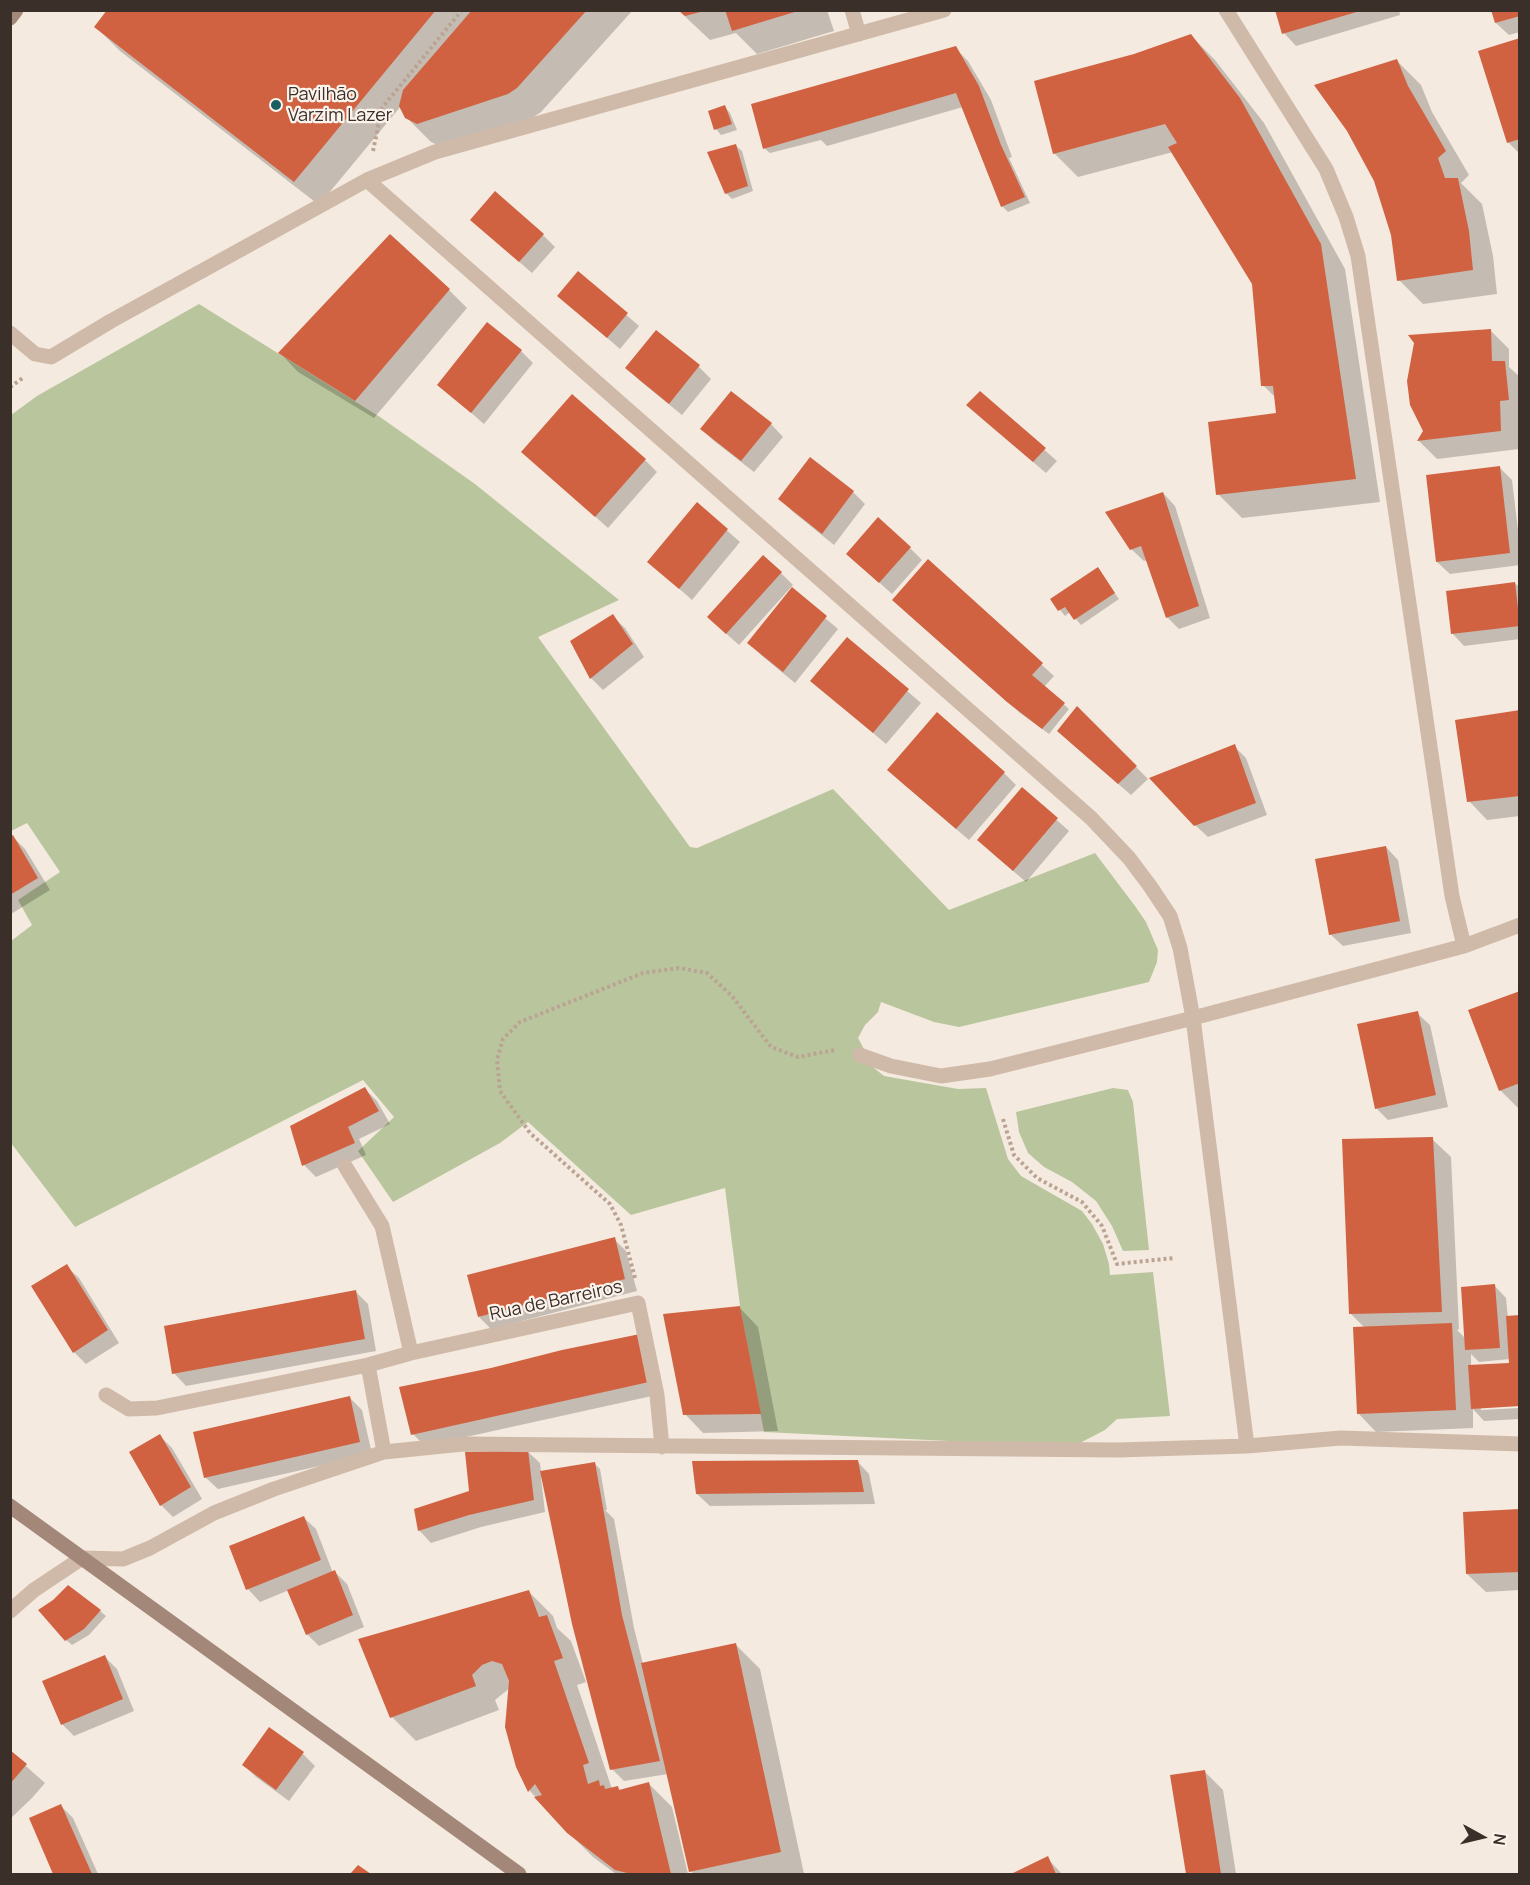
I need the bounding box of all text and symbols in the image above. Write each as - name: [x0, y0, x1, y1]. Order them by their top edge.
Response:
- place label: Pavilhão Varzim Lazer: [288, 84, 392, 127]
- marker: Pavilhão Varzim Lazer: [269, 98, 283, 112]
- street label: Rua de Barreiros: [488, 1276, 624, 1326]
- north arrow: [1452, 1807, 1512, 1867]
- text: N: [1488, 1832, 1512, 1847]

